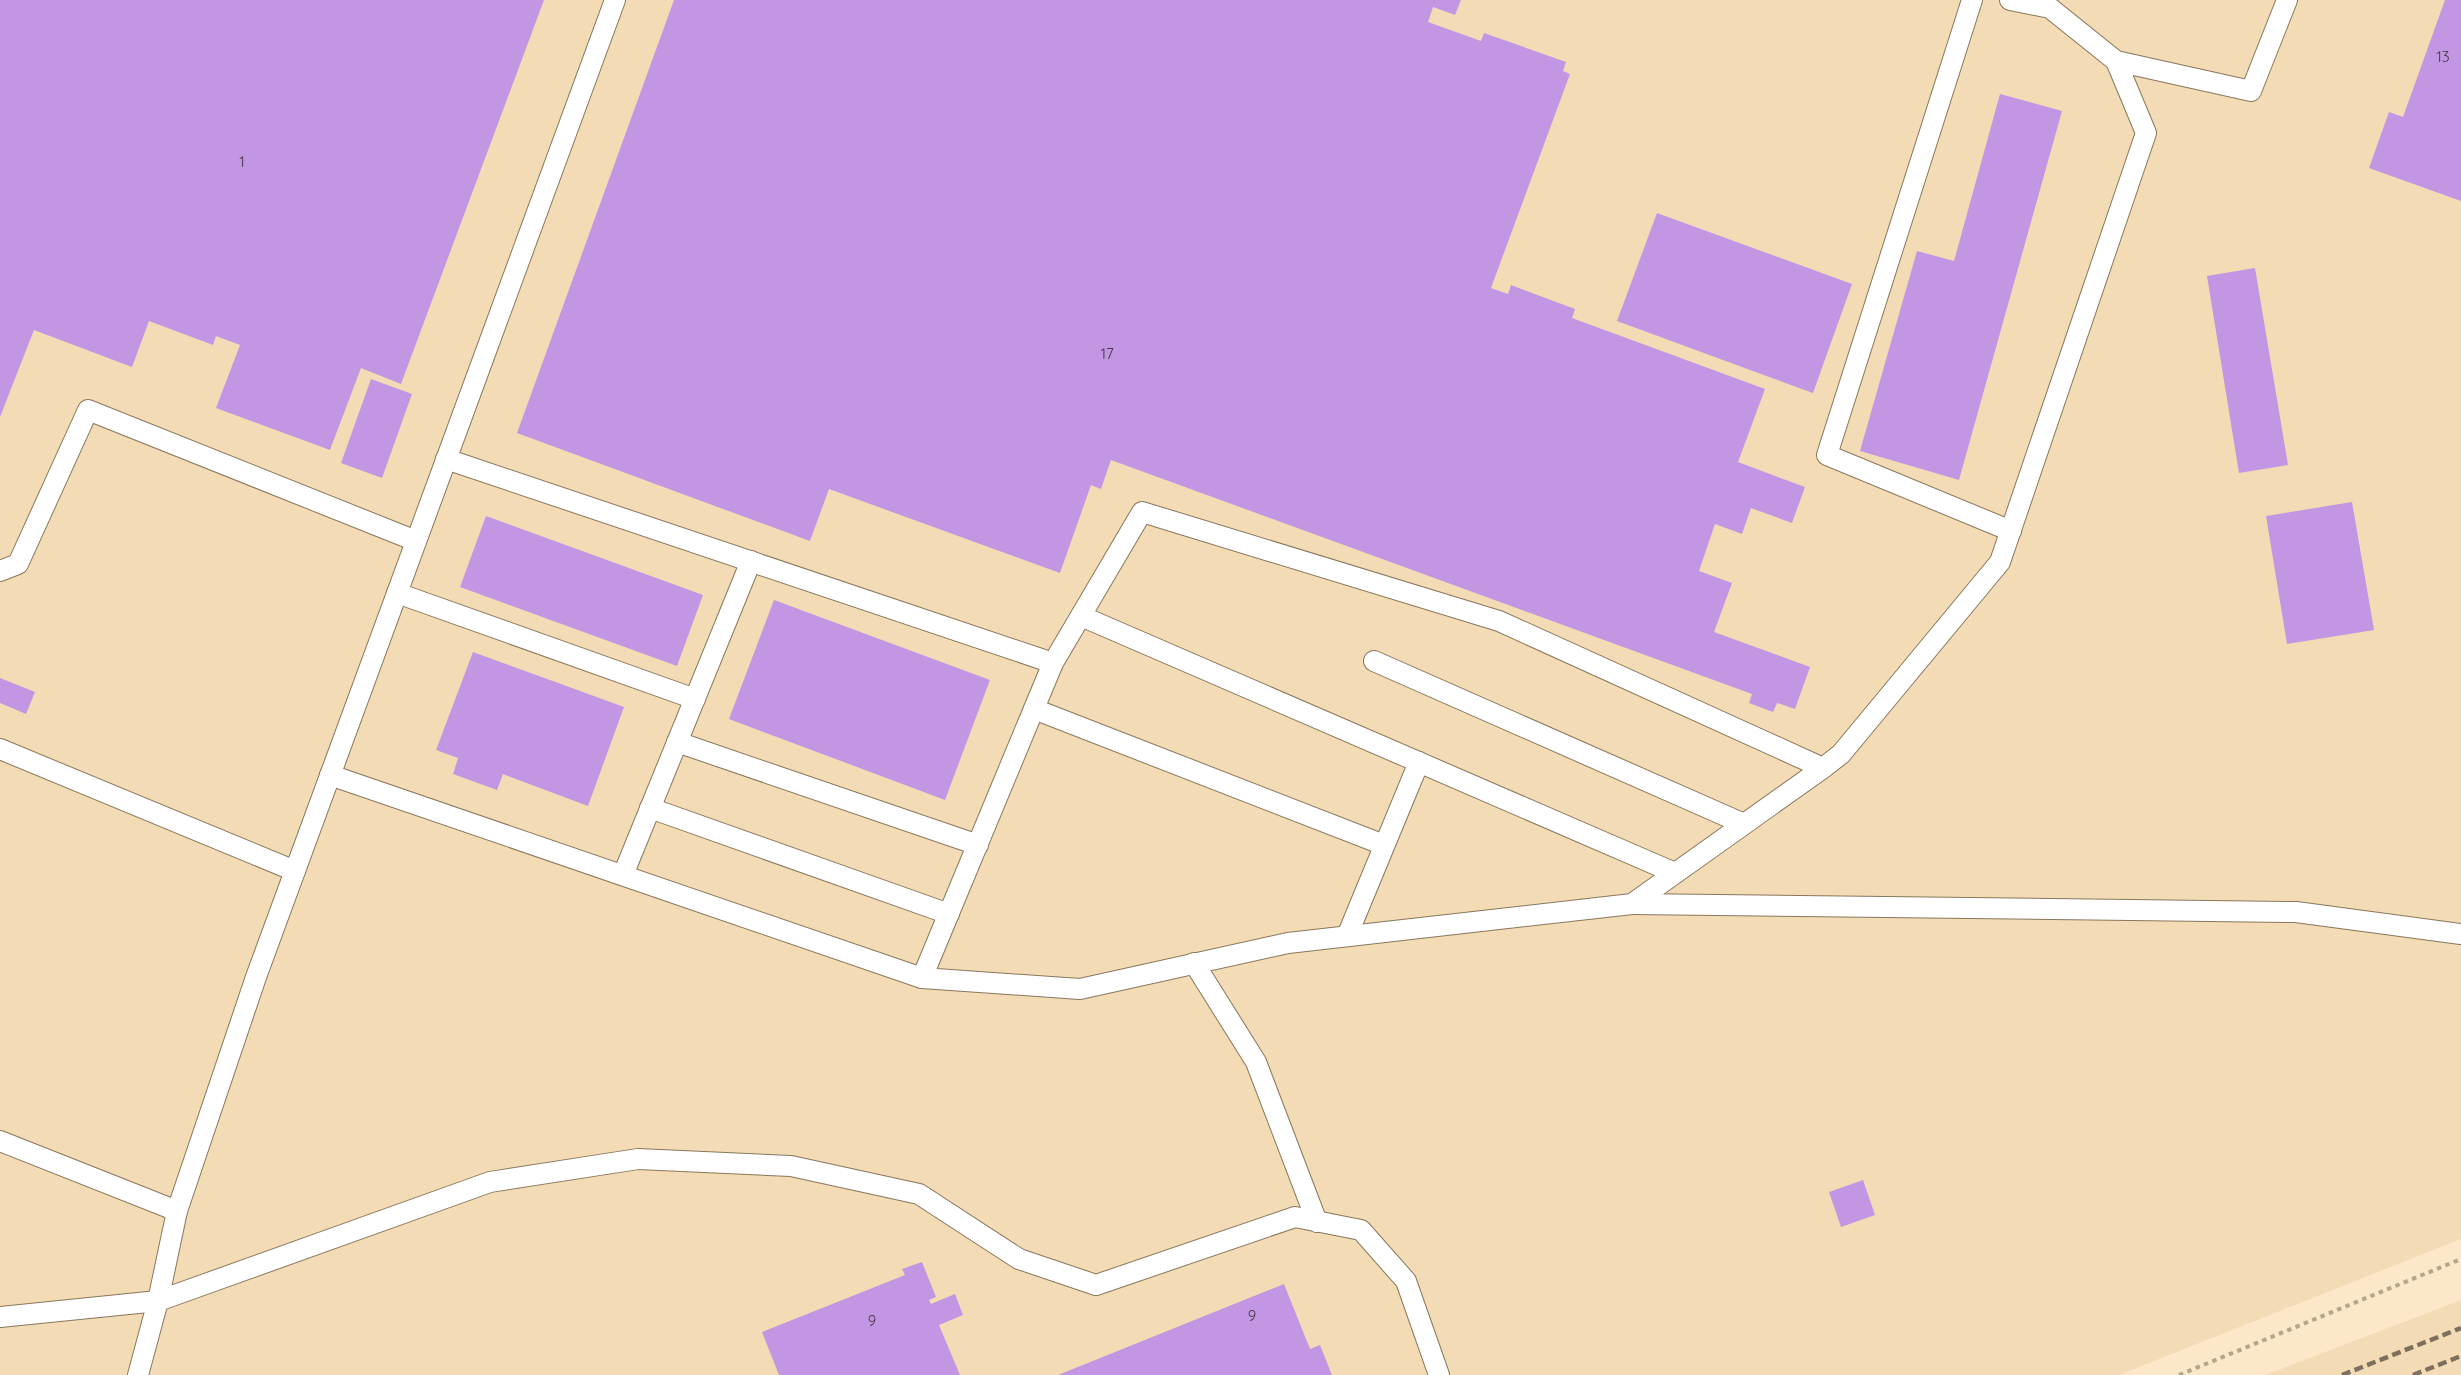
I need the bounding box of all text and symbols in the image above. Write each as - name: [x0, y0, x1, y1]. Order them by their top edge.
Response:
- house number: 13: [2436, 47, 2450, 66]
- house number: 1: [239, 152, 245, 171]
- house number: 17: [1100, 344, 1114, 363]
- house number: 9: [1248, 1306, 1256, 1325]
- house number: 9: [868, 1311, 876, 1330]

